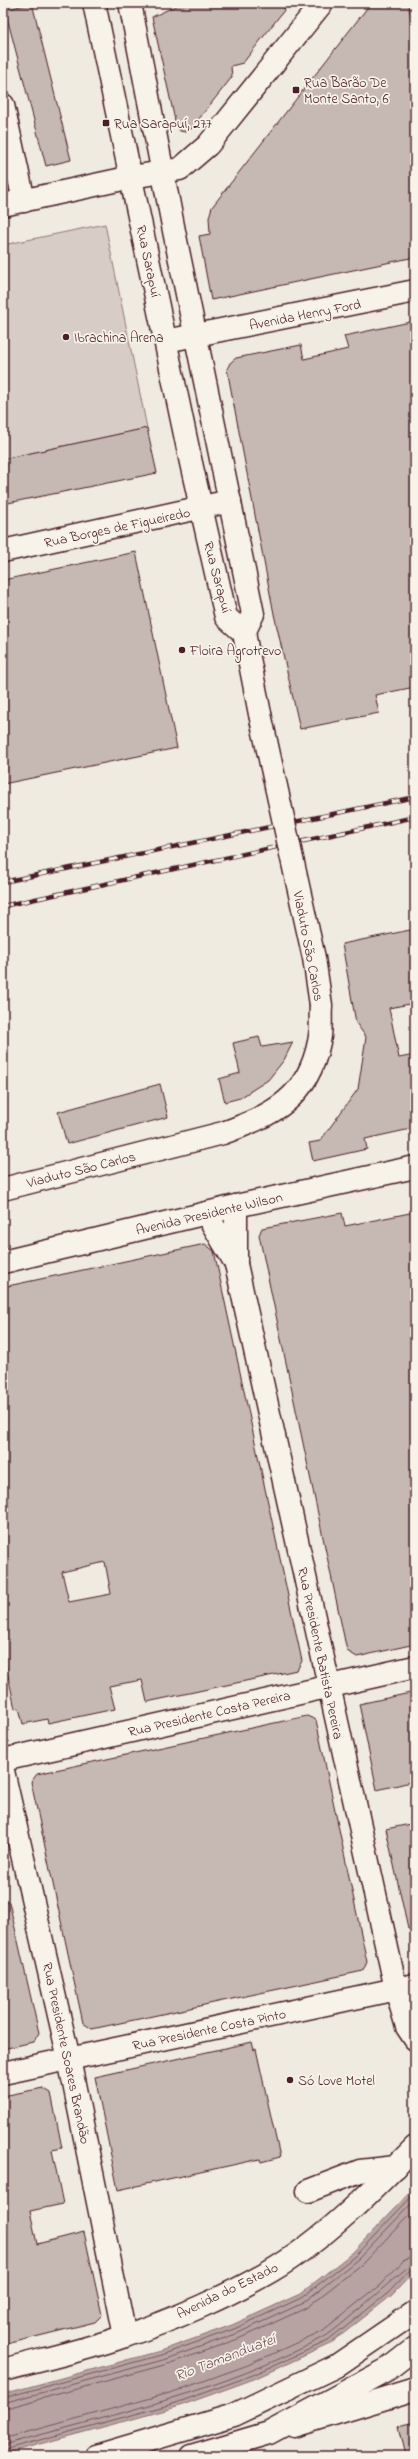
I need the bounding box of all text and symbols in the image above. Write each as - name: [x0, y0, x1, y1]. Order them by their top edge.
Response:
- place label: Rua Barão De Monte Santo, 6: [304, 73, 389, 110]
- marker: Rua Barão De Monte Santo, 6: [291, 85, 301, 95]
- place label: Rua Sarapuí, 277: [114, 114, 212, 135]
- marker: Rua Sarapuí, 277: [101, 118, 111, 128]
- street label: Rua Sarapuí: [130, 223, 166, 300]
- street label: Avenida Henry Ford: [248, 294, 363, 338]
- place label: Ibrachina Arena: [74, 328, 164, 349]
- marker: Ibrachina Arena: [61, 332, 71, 342]
- street label: Rua Borges de Figueiredo: [42, 503, 193, 555]
- street label: Rua Sarapuí: [197, 539, 236, 616]
- place label: Floira Agrotrevo: [189, 641, 281, 663]
- marker: Floira Agrotrevo: [177, 645, 187, 655]
- street label: Viaduto São Carlos: [286, 888, 329, 1003]
- street label: Viaduto São Carlos: [24, 1147, 138, 1194]
- street label: Avenida Presidente Wilson: [134, 1187, 285, 1242]
- street label: Rua Presidente Batista Pereira: [291, 1565, 348, 1741]
- street label: Rua Presidente Costa Pereira: [126, 1686, 293, 1743]
- street label: Rua Presidente Soares Brandão: [36, 1960, 95, 2146]
- street label: Rua Presidente Costa Pinto: [131, 2004, 288, 2057]
- place label: Só Love Motel: [298, 2071, 375, 2092]
- marker: Só Love Motel: [285, 2075, 295, 2085]
- street label: Avenida do Estado: [173, 2258, 282, 2325]
- water label: Rio Tamanduateí: [172, 2328, 281, 2387]

